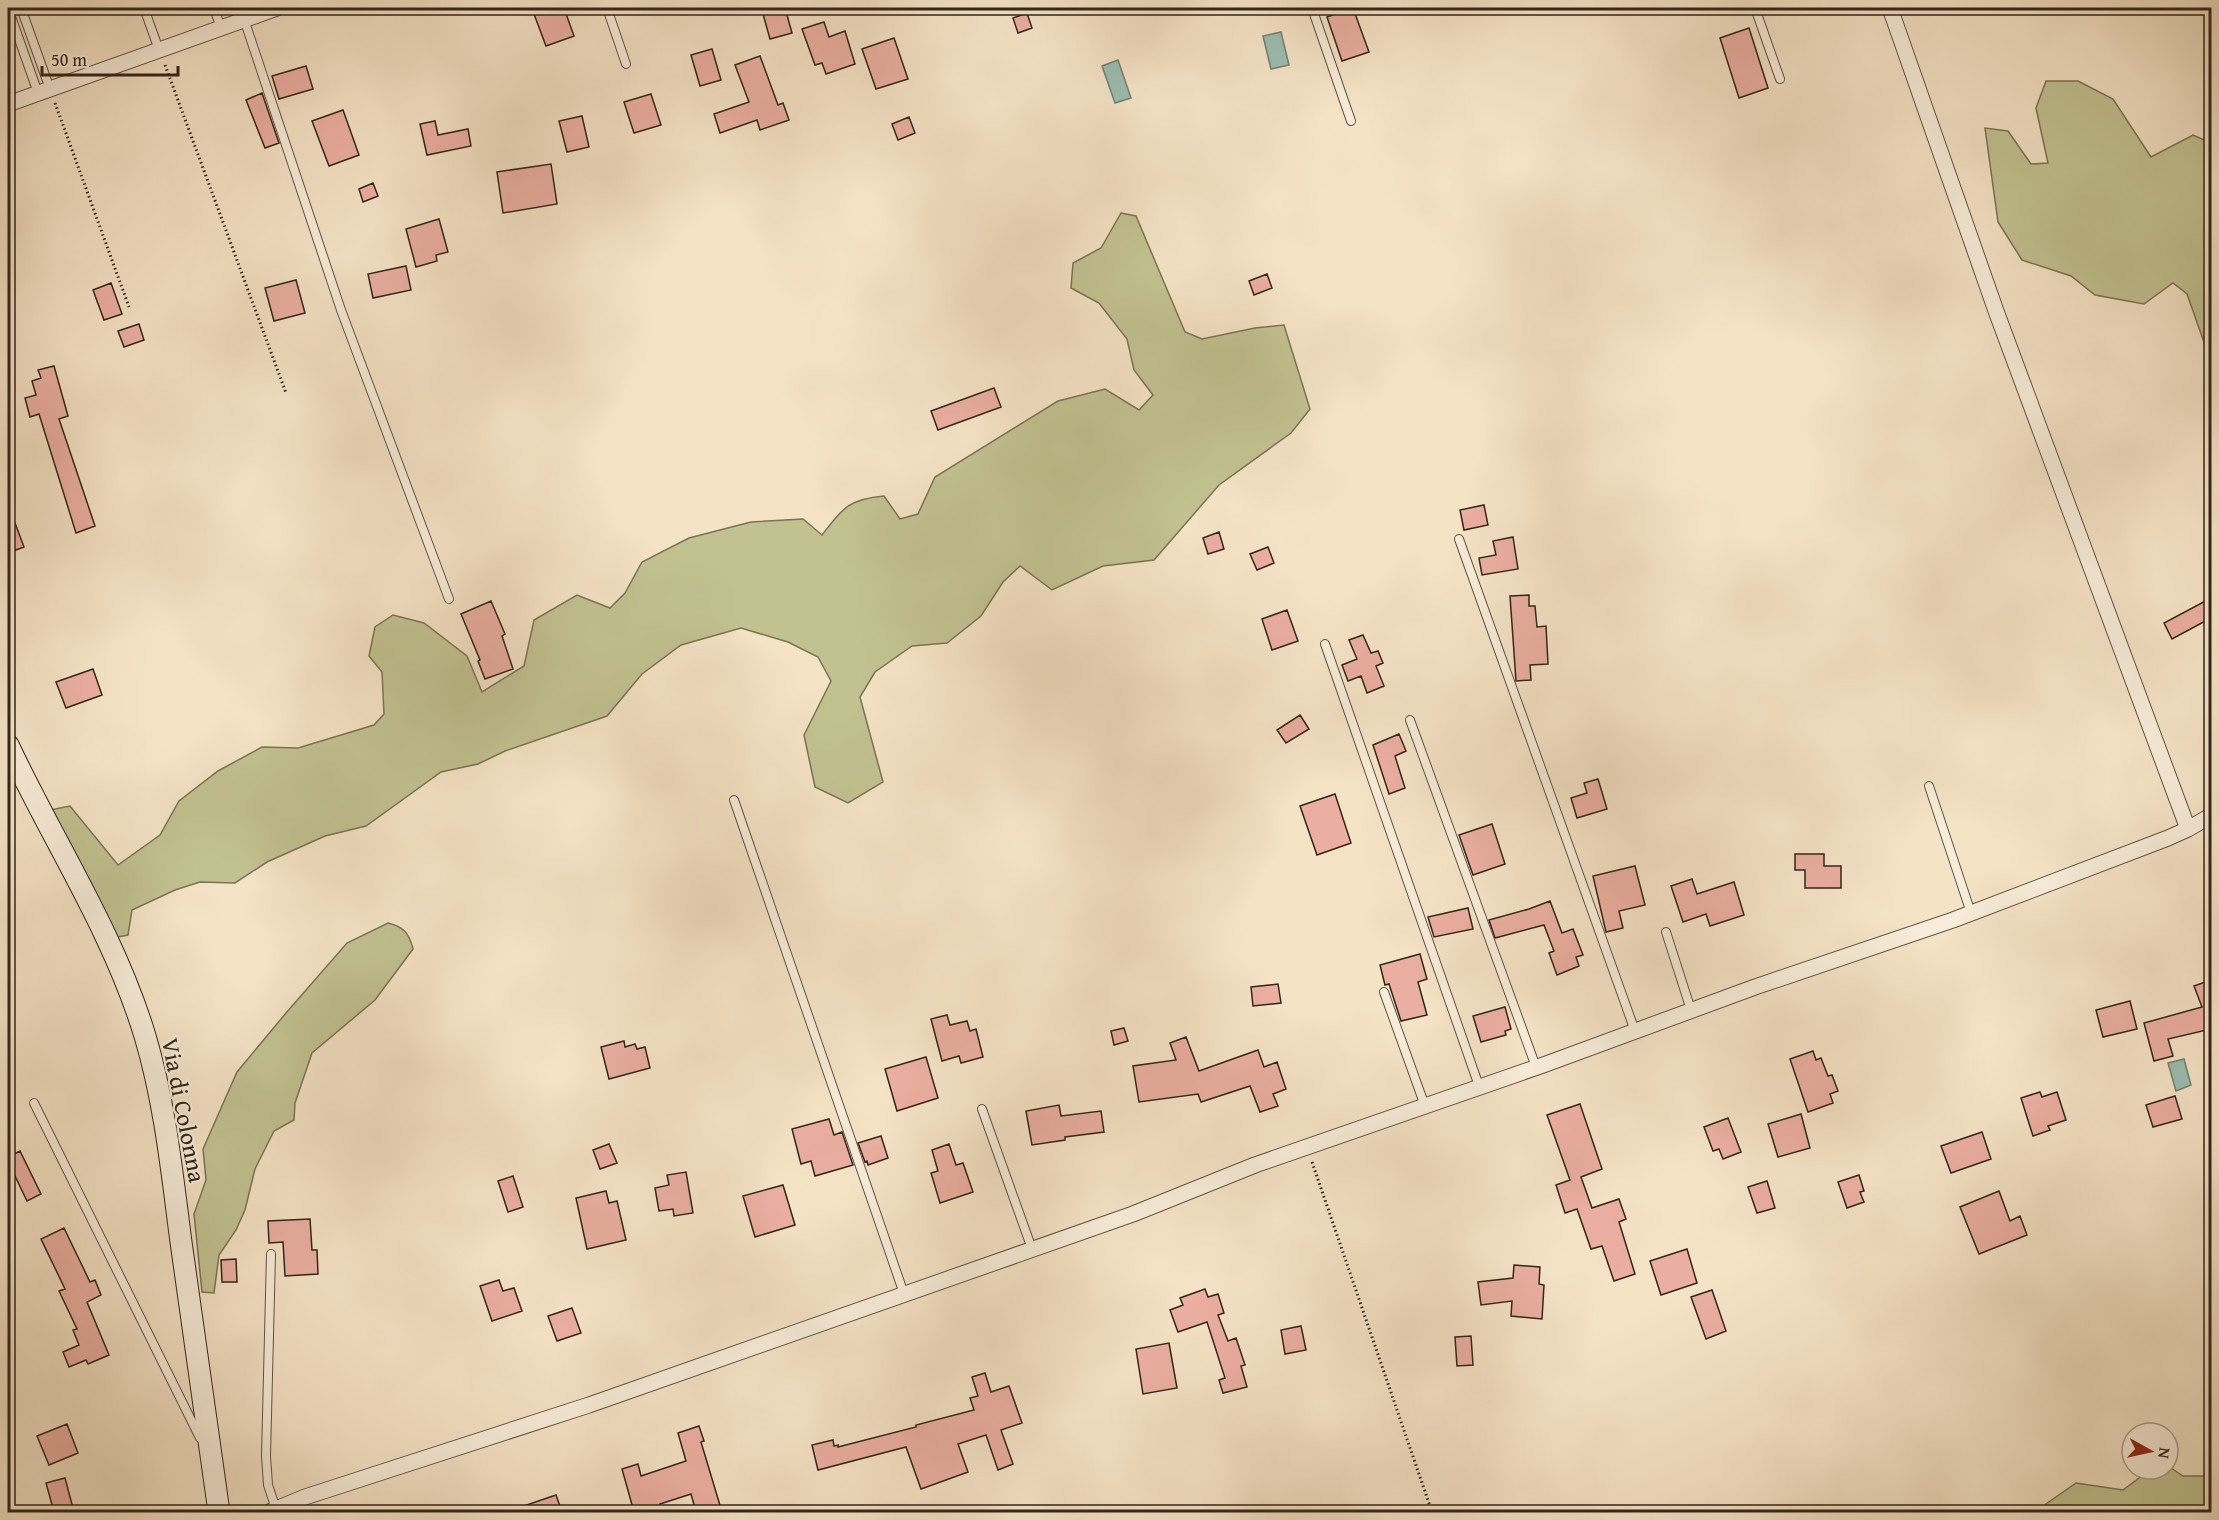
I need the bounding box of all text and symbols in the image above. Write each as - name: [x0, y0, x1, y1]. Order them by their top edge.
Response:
- scale bar: [42, 39, 178, 77]
- text: 50 m: [51, 46, 87, 73]
- street label: Via di Colonna: [153, 1035, 215, 1186]
- north arrow: [2120, 1421, 2180, 1481]
- text: N: [2152, 1446, 2177, 1460]

